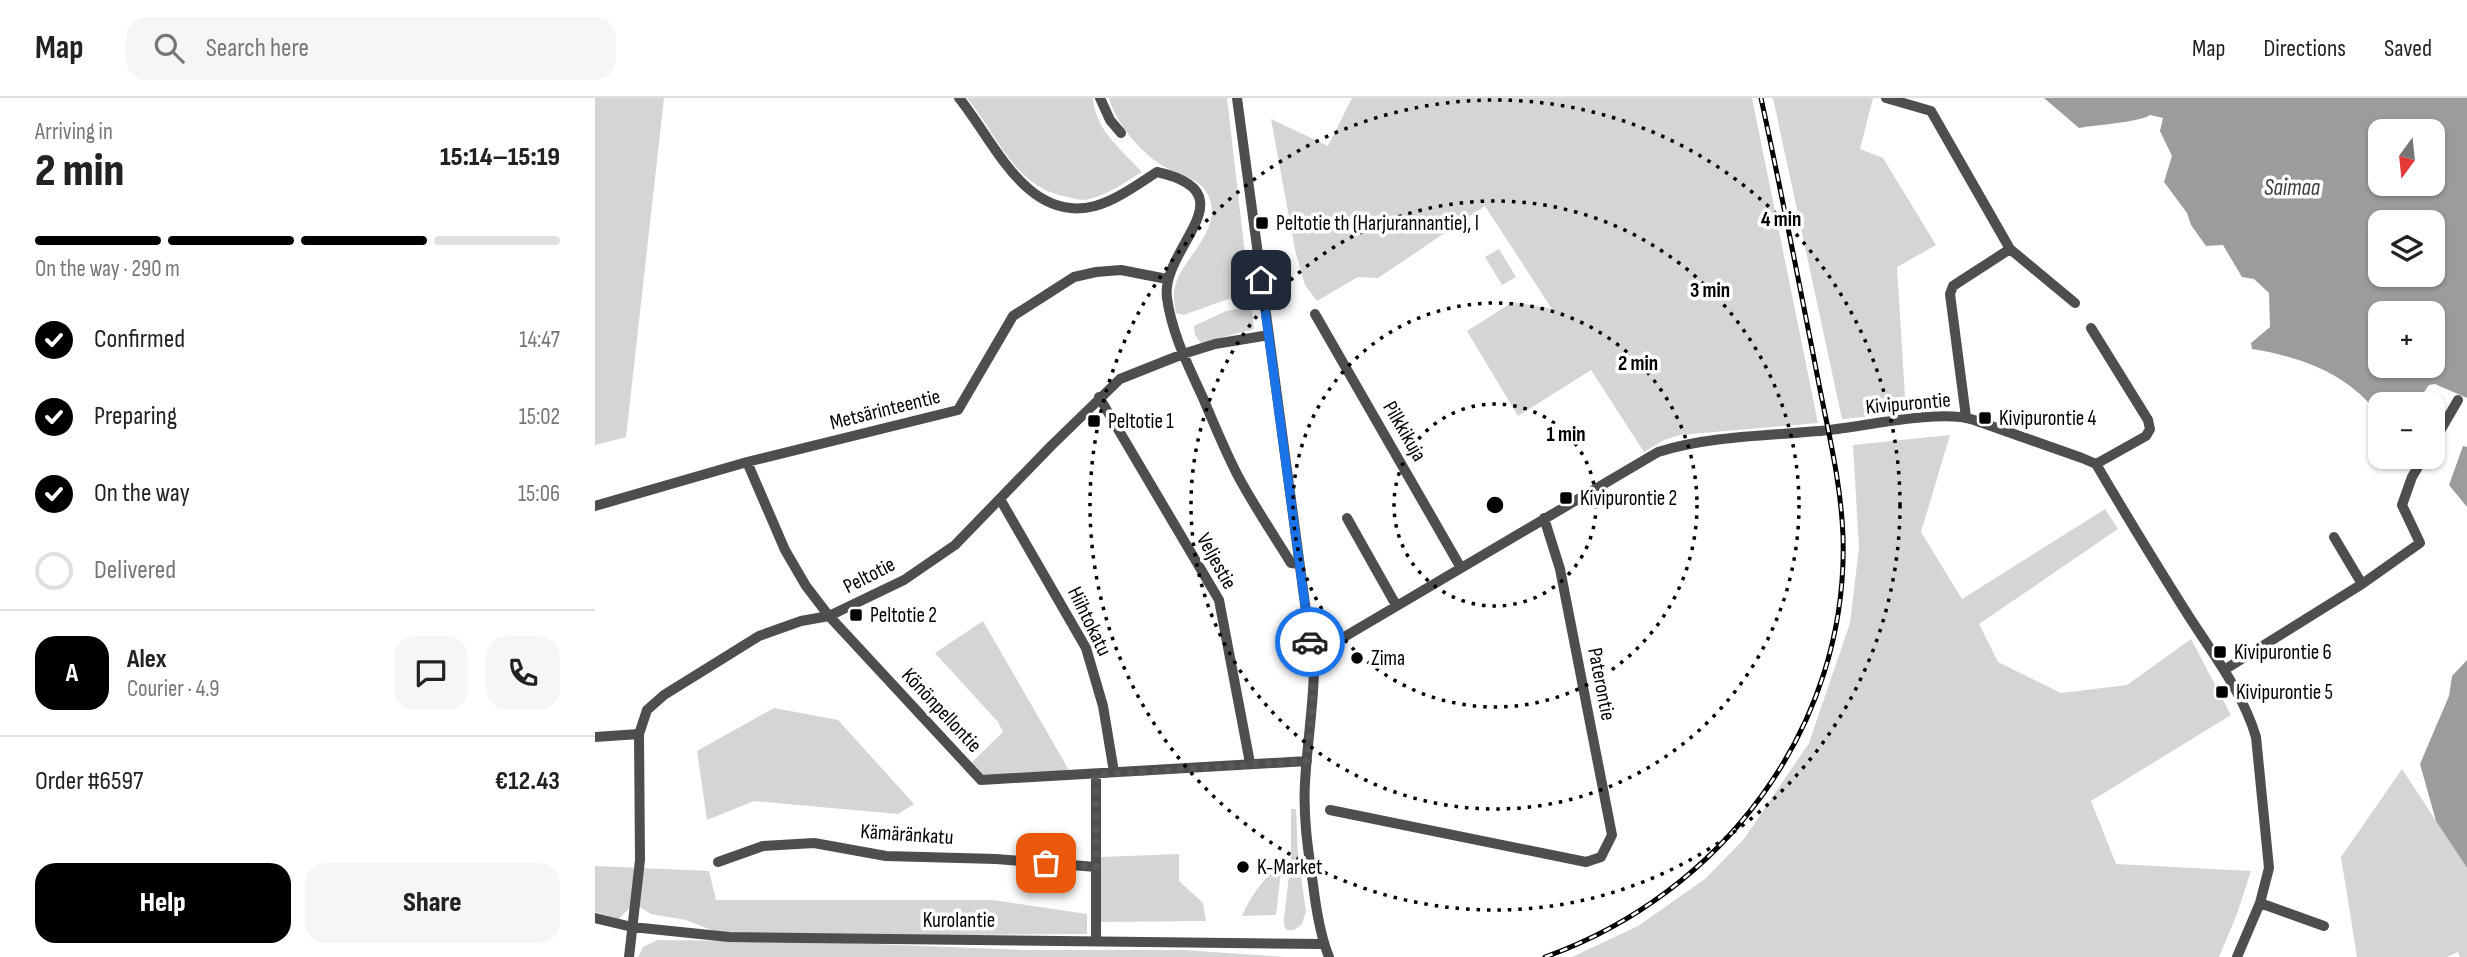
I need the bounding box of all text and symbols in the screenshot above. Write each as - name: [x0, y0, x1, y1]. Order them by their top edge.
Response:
- search box: [126, 17, 616, 80]
- text: Map: [35, 28, 84, 68]
- icon: search: [150, 29, 188, 67]
- text: Search here: [206, 33, 309, 64]
- text: Map: [2192, 34, 2225, 63]
- text: Directions: [2263, 34, 2346, 63]
- text: Saved: [2384, 34, 2432, 63]
- text: Arriving in: [35, 118, 113, 146]
- north arrow: [2368, 119, 2445, 196]
- map controls: [2368, 119, 2445, 469]
- text: 15:14–15:19: [440, 142, 560, 173]
- text: 2 min: [35, 144, 124, 199]
- water label: Saimaa: [2264, 174, 2321, 202]
- text: 4 min: [1761, 207, 1801, 232]
- button: layers: [2368, 210, 2445, 287]
- place label: Peltotie th (Harjurannantie), I: [1276, 211, 1479, 236]
- marker: Peltotie th (Harjurannantie), I: [1254, 215, 1270, 231]
- pin: [1231, 250, 1291, 310]
- text: On the way · 290 m: [35, 255, 180, 283]
- icon: home: [1242, 261, 1280, 299]
- text: 3 min: [1690, 278, 1730, 303]
- button: +: [2368, 301, 2445, 378]
- icon: check: [35, 321, 73, 359]
- text: Confirmed: [94, 324, 185, 355]
- text: 14:47: [519, 326, 560, 354]
- text: 2 min: [1618, 351, 1658, 376]
- street label: Metsärinteentie: [827, 384, 943, 435]
- street label: Kivipurontie: [1864, 387, 1952, 420]
- button: −: [2368, 392, 2445, 469]
- street label: Pilkkikuja: [1377, 397, 1432, 466]
- icon: check: [35, 398, 73, 436]
- text: Preparing: [94, 401, 177, 432]
- text: 15:02: [519, 403, 560, 431]
- place label: Kivipurontie 4: [1999, 406, 2097, 431]
- place label: Peltotie 1: [1108, 409, 1174, 434]
- marker: Kivipurontie 4: [1977, 410, 1993, 426]
- marker: Peltotie 1: [1086, 413, 1102, 429]
- text: 1 min: [1546, 422, 1586, 447]
- icon: check: [35, 475, 73, 513]
- text: On the way: [94, 478, 190, 509]
- text: 15:06: [518, 480, 560, 508]
- place label: Kivipurontie 2: [1580, 486, 1677, 511]
- marker: Kivipurontie 2: [1558, 490, 1574, 506]
- centre of rings: [1483, 493, 1507, 517]
- street label: Veljestie: [1191, 529, 1242, 594]
- street label: Peltotie: [839, 552, 899, 599]
- text: Delivered: [94, 555, 176, 586]
- street label: Hiihtokatu: [1062, 583, 1117, 660]
- place label: Peltotie 2: [870, 603, 937, 628]
- marker: Peltotie 2: [848, 607, 864, 623]
- courier: [1275, 607, 1345, 677]
- icon: car: [1291, 623, 1329, 661]
- button: chat: [394, 636, 468, 710]
- button: phone: [486, 636, 560, 710]
- place label: Kivipurontie 6: [2234, 640, 2332, 665]
- text: Alex: [127, 644, 167, 675]
- marker: Kivipurontie 6: [2212, 644, 2228, 660]
- place label: Zima: [1371, 646, 1405, 671]
- street label: Paterontie: [1582, 646, 1621, 723]
- marker: Zima: [1349, 650, 1365, 666]
- text: A: [66, 658, 78, 689]
- street label: Könönpellontie: [896, 663, 987, 758]
- text: Courier · 4.9: [127, 675, 219, 703]
- place label: Kivipurontie 5: [2236, 680, 2333, 705]
- marker: Kivipurontie 5: [2214, 684, 2230, 700]
- text: Order #6597: [35, 766, 143, 797]
- text: €12.43: [495, 766, 560, 797]
- street label: Kämäränkatu: [860, 819, 954, 850]
- pin: [1016, 833, 1076, 893]
- icon: bag: [1027, 844, 1065, 882]
- place label: K-Market: [1257, 855, 1323, 880]
- marker: K-Market: [1235, 859, 1251, 875]
- button: Help: [35, 863, 291, 943]
- button: Share: [305, 863, 560, 943]
- street label: Kurolantie: [923, 908, 995, 933]

